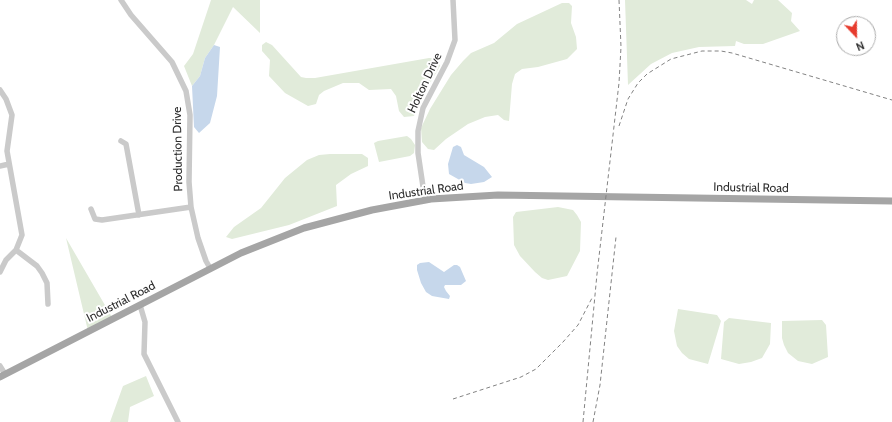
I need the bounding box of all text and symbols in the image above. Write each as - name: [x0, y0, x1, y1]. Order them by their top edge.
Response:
- north arrow: [836, 16, 876, 56]
- text: N: [854, 38, 866, 54]
- street label: Holton Drive: [405, 51, 445, 115]
- street label: Production Drive: [170, 106, 186, 192]
- street label: Industrial Road: [388, 179, 464, 203]
- street label: Industrial Road: [713, 180, 789, 196]
- street label: Industrial Road: [84, 278, 158, 326]

